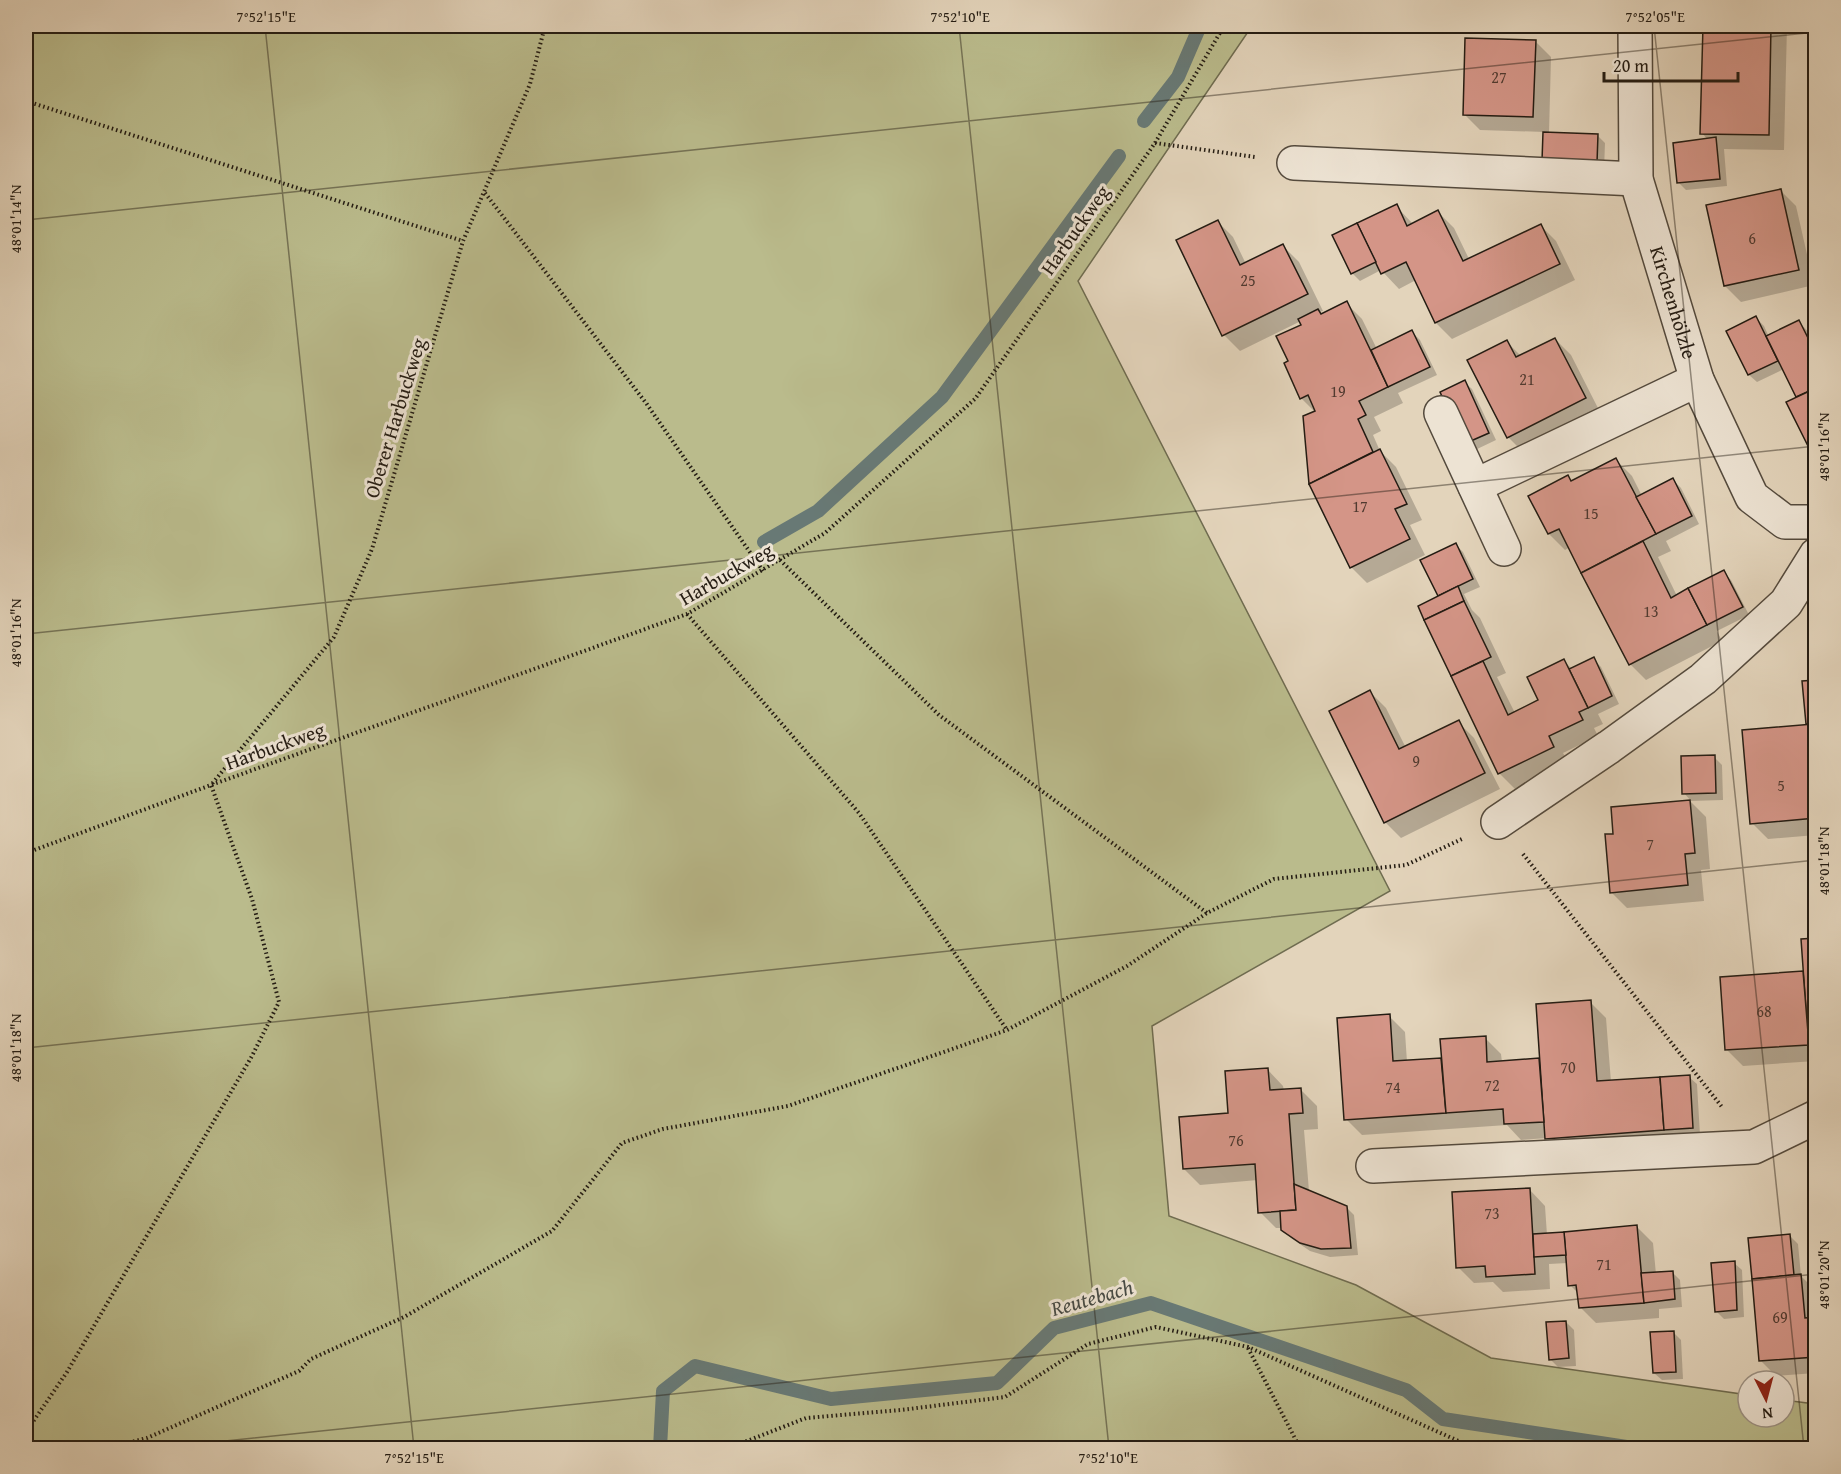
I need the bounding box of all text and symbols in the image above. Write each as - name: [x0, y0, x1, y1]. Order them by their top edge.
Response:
- text: 7°52'15"E: [236, 6, 296, 27]
- text: 7°52'10"E: [930, 6, 990, 27]
- text: 7°52'05"E: [1625, 6, 1685, 27]
- scale bar: [1604, 45, 1738, 83]
- text: 20 m: [1613, 52, 1649, 79]
- house number: 27: [1491, 65, 1507, 89]
- street label: Harbuckweg: [1033, 179, 1116, 281]
- text: 48°01'14"N: [5, 184, 26, 253]
- house number: 6: [1748, 226, 1756, 250]
- street label: Kirchenhölzle: [1643, 242, 1705, 362]
- house number: 25: [1240, 268, 1256, 292]
- street label: Oberer Harbuckweg: [356, 334, 433, 501]
- house number: 21: [1519, 367, 1535, 391]
- house number: 19: [1330, 379, 1346, 403]
- text: 48°01'16"N: [1813, 412, 1834, 481]
- house number: 17: [1352, 494, 1368, 518]
- house number: 15: [1583, 501, 1599, 525]
- street label: Harbuckweg: [673, 535, 778, 612]
- text: 48°01'16"N: [5, 598, 26, 667]
- house number: 13: [1643, 599, 1659, 623]
- street label: Harbuckweg: [221, 714, 329, 777]
- house number: 9: [1412, 749, 1420, 773]
- house number: 5: [1777, 773, 1785, 797]
- text: 48°01'18"N: [1813, 826, 1834, 895]
- house number: 7: [1646, 832, 1654, 856]
- house number: 68: [1756, 999, 1772, 1023]
- text: 48°01'18"N: [5, 1013, 26, 1082]
- house number: 70: [1560, 1055, 1576, 1079]
- house number: 72: [1484, 1073, 1500, 1097]
- house number: 74: [1385, 1075, 1401, 1099]
- house number: 76: [1228, 1128, 1244, 1152]
- house number: 73: [1484, 1201, 1500, 1225]
- text: 48°01'20"N: [1813, 1240, 1834, 1309]
- house number: 71: [1596, 1252, 1612, 1276]
- water label: Reutebach: [1046, 1271, 1137, 1324]
- house number: 69: [1772, 1305, 1788, 1329]
- north arrow: [1736, 1369, 1796, 1429]
- text: N: [1761, 1401, 1774, 1426]
- text: 7°52'15"E: [384, 1447, 444, 1468]
- text: 7°52'10"E: [1078, 1447, 1138, 1468]

